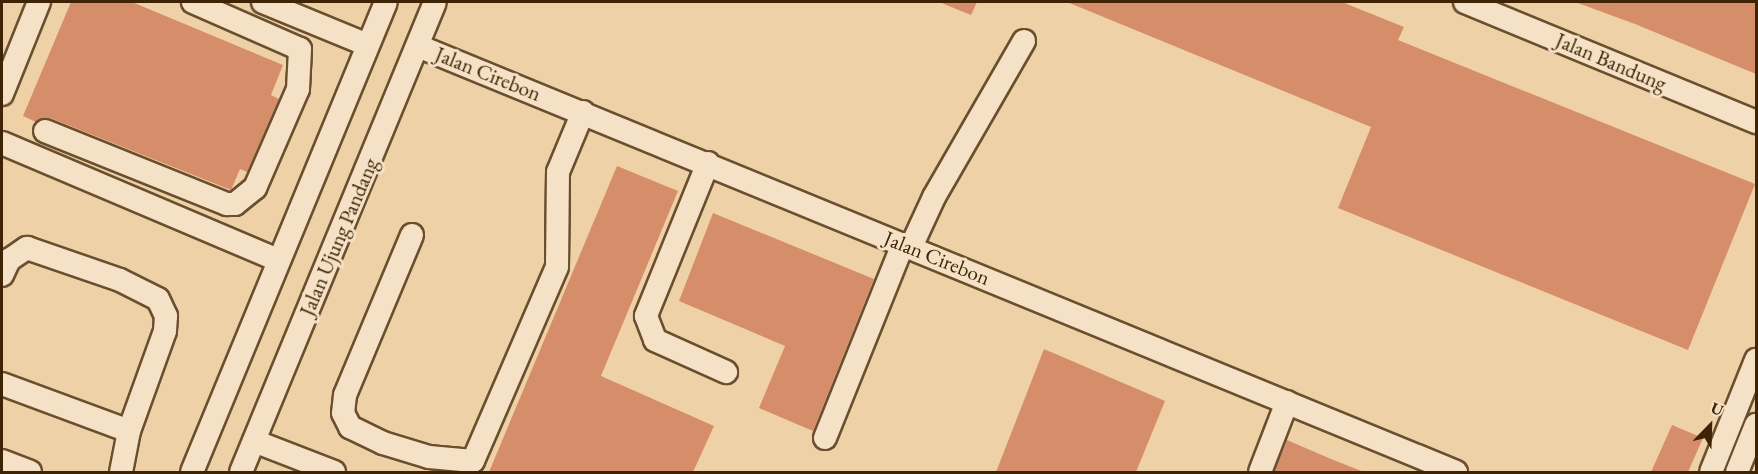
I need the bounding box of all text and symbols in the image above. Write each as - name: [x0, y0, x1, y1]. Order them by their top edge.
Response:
- street label: Jalan Bandung: [1552, 27, 1670, 97]
- street label: Jalan Cirebon: [431, 41, 545, 107]
- street label: Jalan Ujung Pandang: [294, 154, 384, 320]
- street label: Jalan Cirebon: [880, 225, 994, 291]
- north arrow: [1680, 396, 1740, 456]
- text: U: [1708, 397, 1727, 421]

